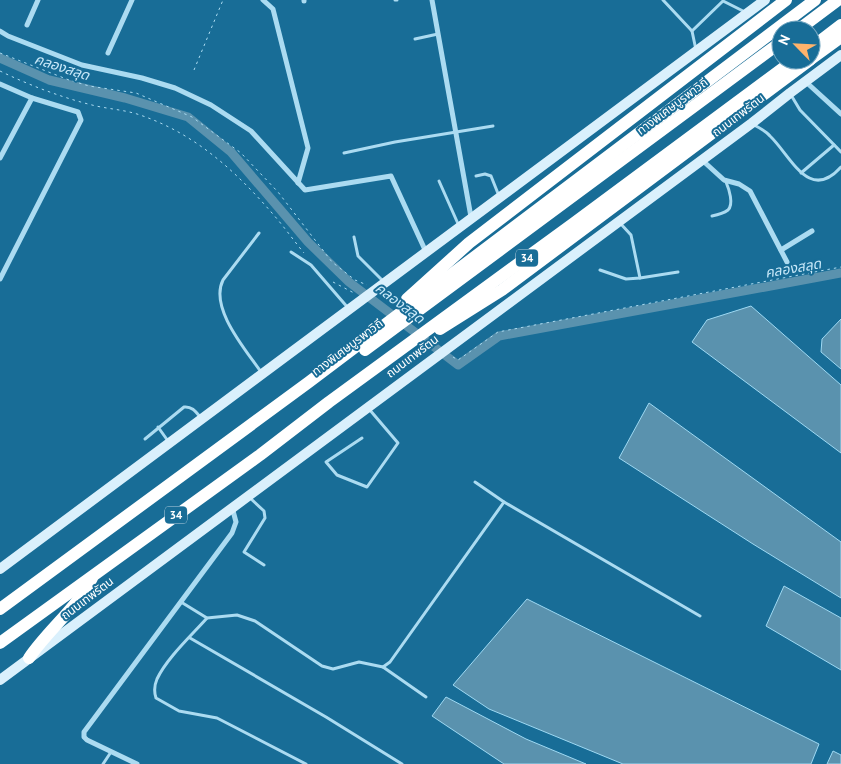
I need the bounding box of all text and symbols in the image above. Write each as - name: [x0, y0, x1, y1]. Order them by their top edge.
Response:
- north arrow: [771, 20, 821, 70]
- text: N: [774, 32, 794, 48]
- water label: คลองสลุด: [32, 50, 92, 84]
- street label: ทางพิเศษบูรพาวิถี: [634, 74, 710, 138]
- street label: ถนนเทพรัตน: [709, 90, 767, 140]
- road number: 34: [516, 250, 538, 266]
- water label: คลองสลุด: [763, 254, 823, 282]
- water label: คลองสลุด: [372, 279, 428, 327]
- street label: ทางพิเศษบูรพาวิถี: [309, 315, 385, 379]
- street label: ถนนเทพรัตน: [383, 331, 441, 381]
- road number: 34: [165, 506, 187, 524]
- street label: ถนนเทพรัตน: [58, 573, 116, 623]

